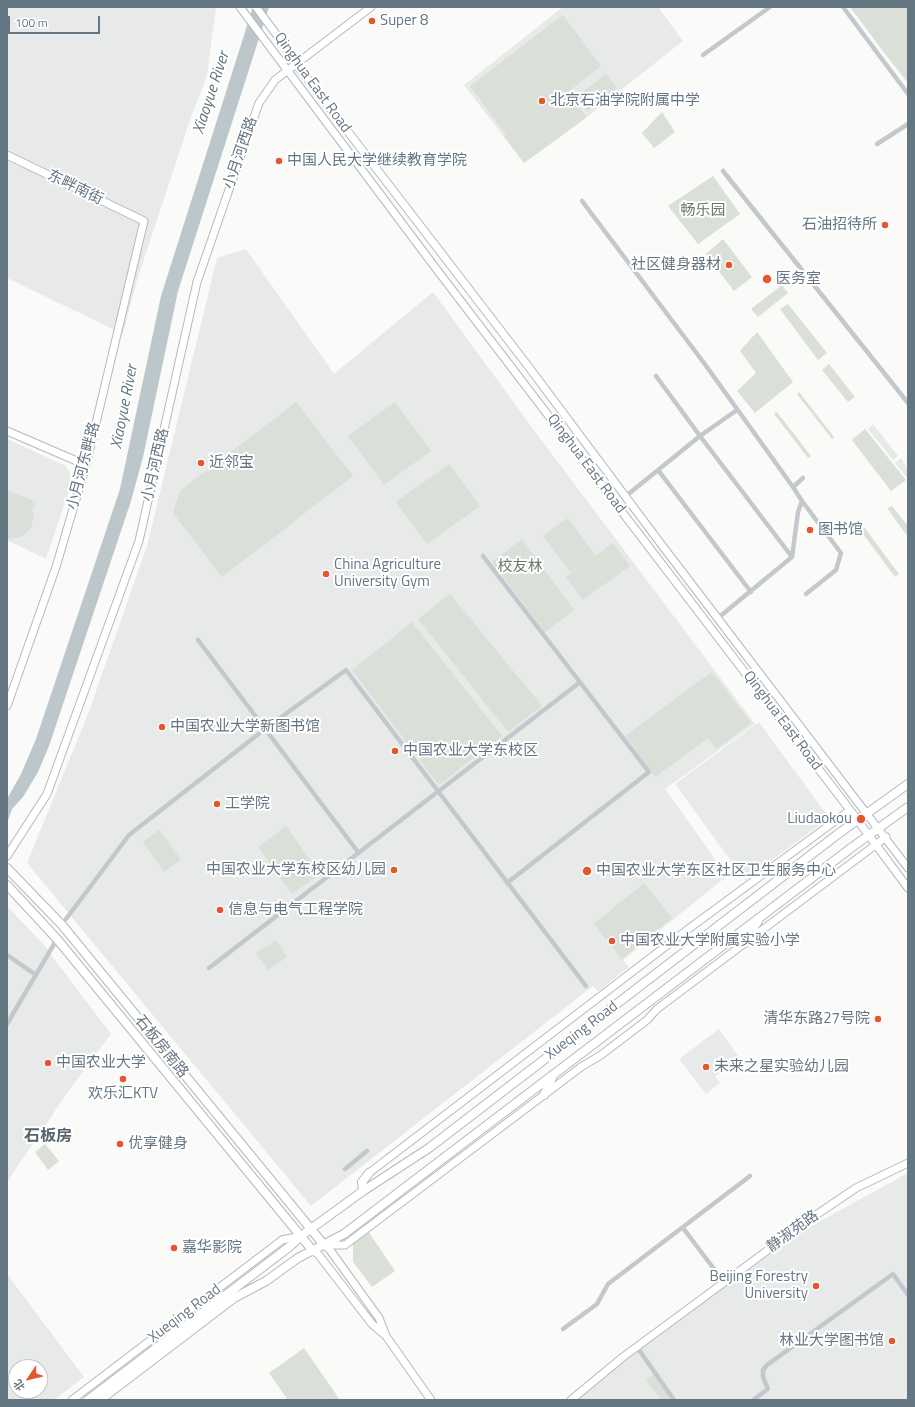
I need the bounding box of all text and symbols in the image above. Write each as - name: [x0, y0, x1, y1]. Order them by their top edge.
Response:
- scale bar: [10, 8, 102, 34]
- place label: Super 8: [380, 12, 428, 30]
- text: 100 m: [15, 13, 48, 32]
- marker: Super 8: [367, 16, 377, 26]
- street label: Qinghua East Road: [270, 29, 354, 137]
- water label: Xiaoyue River: [190, 50, 234, 136]
- place label: 北京石油学院附属中学: [550, 92, 700, 110]
- marker: 北京石油学院附属中学: [537, 96, 547, 106]
- street label: 小月河西路: [220, 115, 262, 191]
- place label: 中国人民大学继续教育学院: [287, 152, 467, 170]
- marker: 中国人民大学继续教育学院: [274, 156, 284, 166]
- street label: 东畔南街: [44, 167, 106, 209]
- park label: 畅乐园: [681, 202, 725, 220]
- place label: 石油招待所: [802, 216, 877, 234]
- marker: 石油招待所: [880, 220, 890, 230]
- place label: 社区健身器材: [631, 256, 721, 274]
- marker: 社区健身器材: [724, 260, 734, 270]
- place label: 医务室: [776, 270, 821, 288]
- marker: 医务室: [761, 273, 773, 285]
- water label: Xiaoyue River: [107, 363, 143, 451]
- street label: Qinghua East Road: [543, 411, 629, 517]
- street label: 小月河东畔路: [64, 420, 104, 512]
- street label: 小月河西路: [139, 426, 173, 504]
- place label: 近邻宝: [209, 454, 254, 472]
- marker: 近邻宝: [196, 458, 206, 468]
- place label: 图书馆: [818, 521, 863, 539]
- marker: 图书馆: [805, 525, 815, 535]
- place label: China Agriculture University Gym: [334, 556, 441, 591]
- park label: 校友林: [498, 558, 542, 576]
- marker: China Agriculture University Gym: [321, 569, 331, 579]
- street label: Qinghua East Road: [739, 668, 825, 774]
- place label: 中国农业大学新图书馆: [170, 718, 320, 736]
- marker: 中国农业大学新图书馆: [157, 722, 167, 732]
- place label: 中国农业大学东校区: [403, 742, 538, 760]
- marker: 中国农业大学东校区: [390, 746, 400, 756]
- place label: 工学院: [225, 795, 270, 813]
- marker: 工学院: [212, 799, 222, 809]
- place label: Liudaokou: [787, 810, 852, 828]
- marker: Liudaokou: [855, 813, 867, 825]
- place label: 中国农业大学东校区幼儿园: [206, 861, 386, 879]
- place label: 中国农业大学东区社区卫生服务中心: [596, 862, 836, 880]
- marker: 中国农业大学东校区幼儿园: [389, 865, 399, 875]
- marker: 中国农业大学东区社区卫生服务中心: [581, 865, 593, 877]
- place label: 信息与电气工程学院: [228, 901, 363, 919]
- marker: 信息与电气工程学院: [215, 905, 225, 915]
- place label: 中国农业大学附属实验小学: [620, 932, 800, 950]
- marker: 中国农业大学附属实验小学: [607, 936, 617, 946]
- street label: Xueqing Road: [542, 998, 622, 1064]
- place label: 清华东路27号院: [763, 1010, 870, 1028]
- street label: 石板房南路: [130, 1012, 192, 1082]
- marker: 清华东路27号院: [873, 1014, 883, 1024]
- place label: 中国农业大学: [56, 1054, 146, 1072]
- marker: 中国农业大学: [43, 1058, 53, 1068]
- place label: 未来之星实验幼儿园: [714, 1058, 849, 1076]
- marker: 未来之星实验幼儿园: [701, 1062, 711, 1072]
- marker: 欢乐汇KTV: [118, 1074, 128, 1084]
- place label: 欢乐汇KTV: [88, 1085, 158, 1103]
- district label: 石板房: [24, 1127, 72, 1147]
- place label: 优享健身: [128, 1135, 188, 1153]
- marker: 优享健身: [115, 1139, 125, 1149]
- street label: 静淑苑路: [763, 1207, 823, 1257]
- place label: 嘉华影院: [182, 1239, 242, 1257]
- marker: 嘉华影院: [169, 1243, 179, 1253]
- place label: Beijing Forestry University: [709, 1268, 808, 1303]
- street label: Xueqing Road: [145, 1281, 225, 1347]
- marker: Beijing Forestry University: [811, 1281, 821, 1291]
- place label: 林业大学图书馆: [779, 1332, 884, 1350]
- marker: 林业大学图书馆: [887, 1336, 897, 1346]
- north arrow: [8, 1359, 48, 1399]
- text: 北: [9, 1376, 29, 1394]

